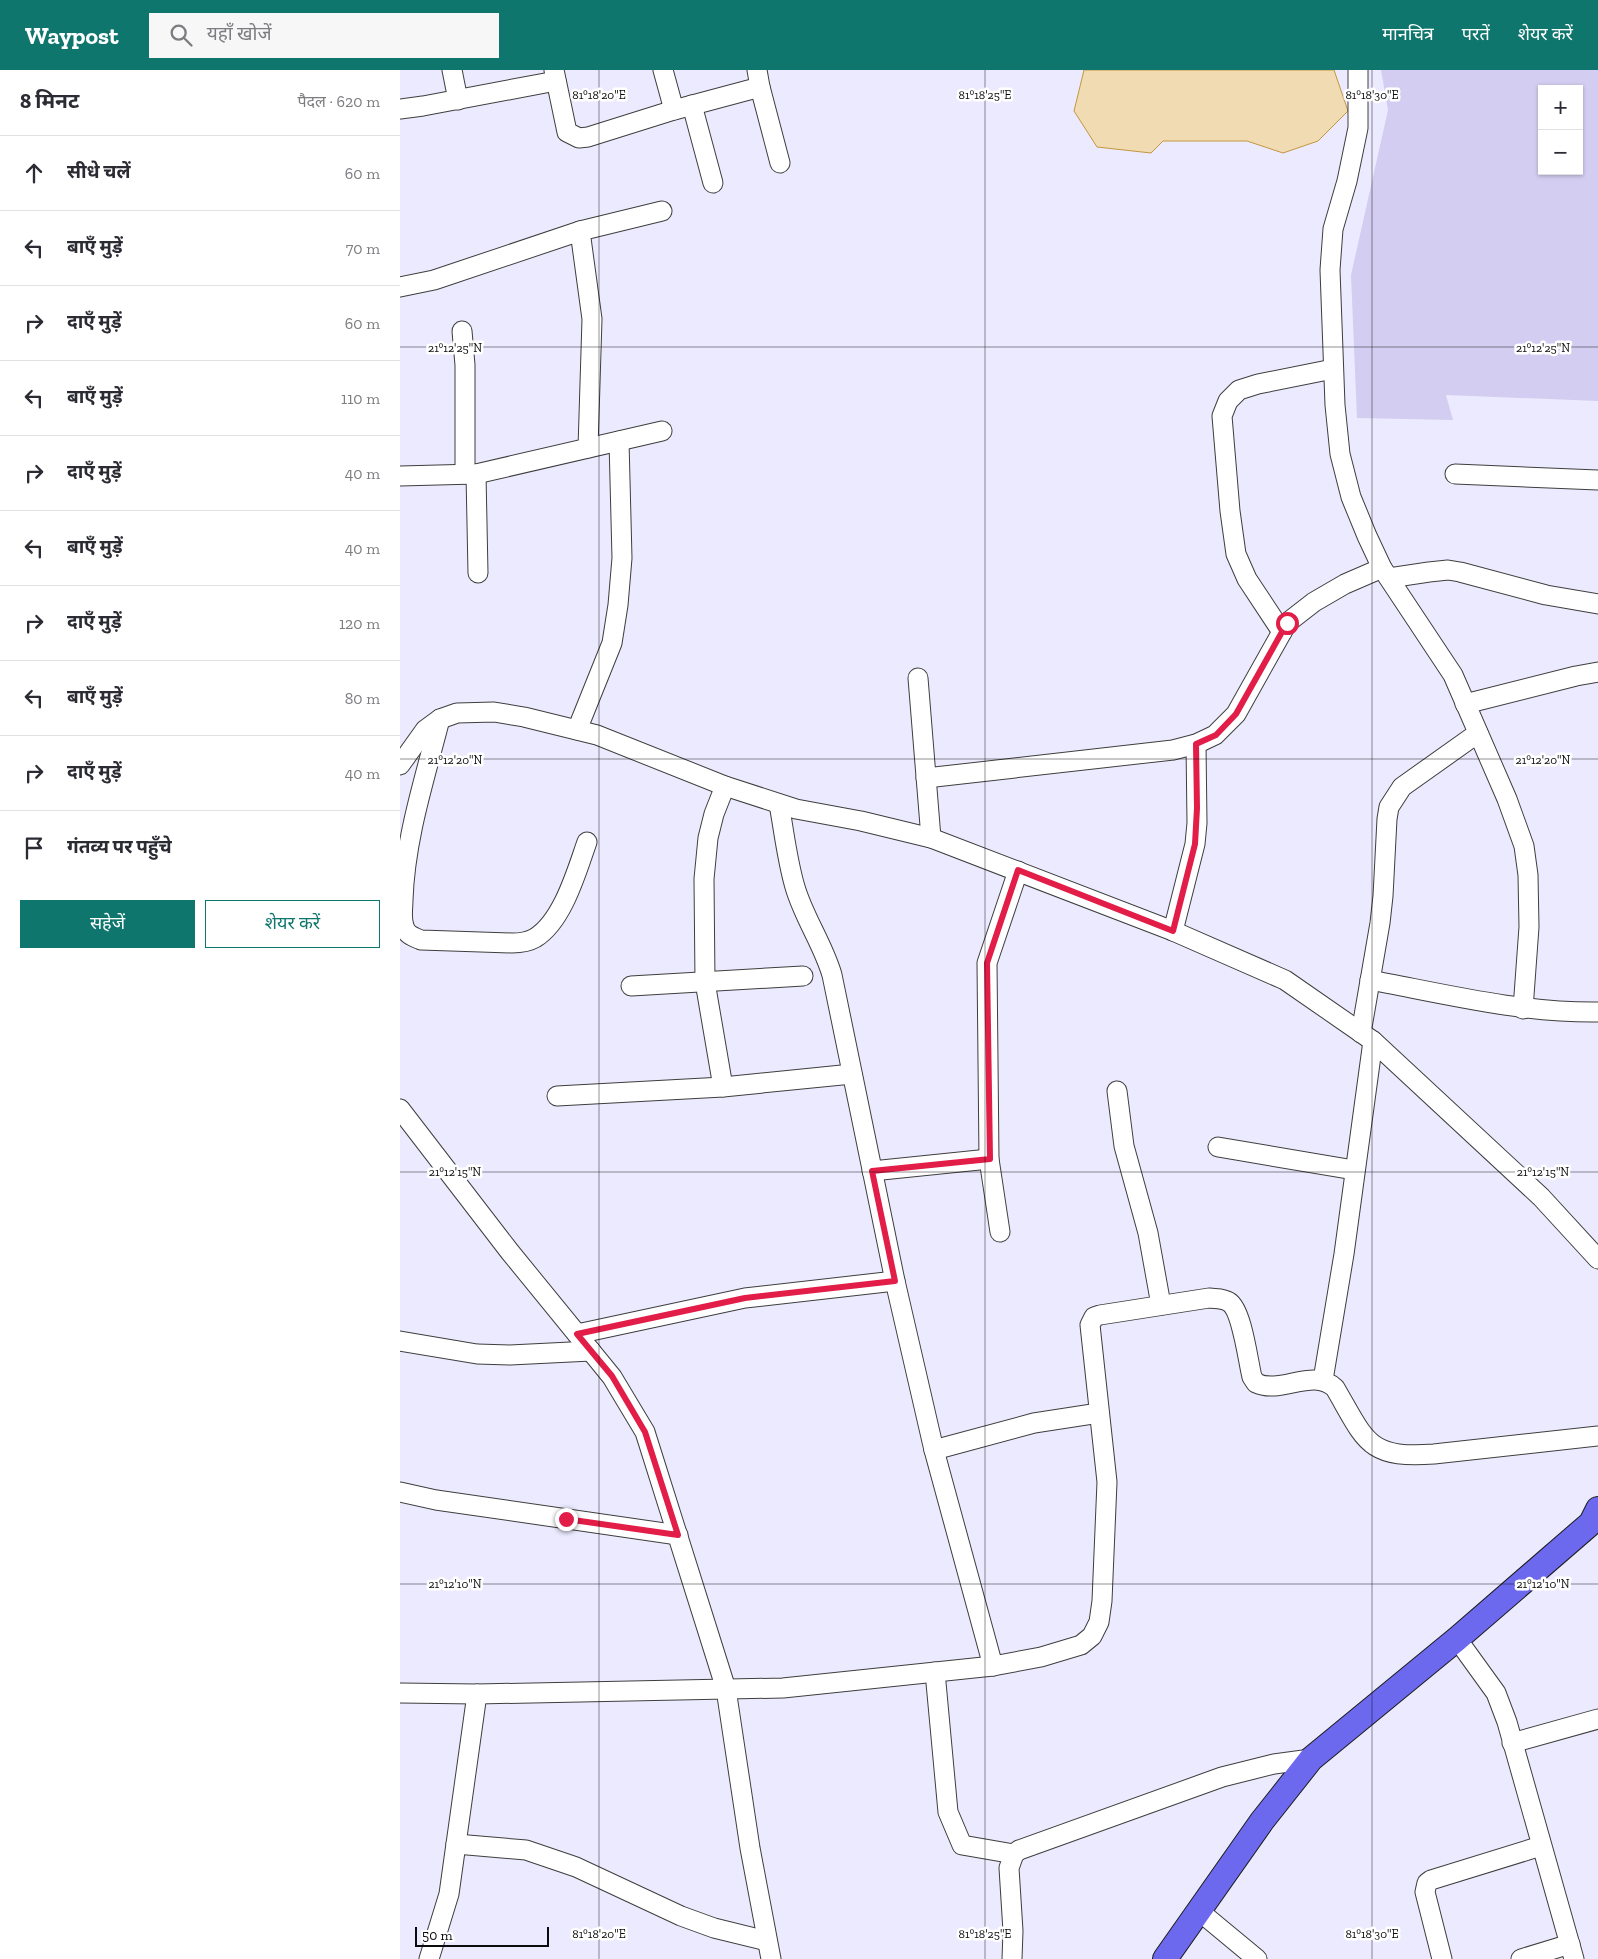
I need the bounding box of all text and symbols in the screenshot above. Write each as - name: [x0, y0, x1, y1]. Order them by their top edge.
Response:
- search box: [149, 13, 499, 58]
- text: Waypost: [25, 21, 119, 50]
- icon: search: [167, 21, 195, 49]
- text: यहाँ खोजें: [207, 22, 272, 45]
- text: मानचित्र: [1382, 23, 1434, 45]
- text: परतें: [1462, 23, 1490, 45]
- text: शेयर करें: [1518, 23, 1573, 45]
- map controls: [1538, 85, 1583, 175]
- button: +: [1538, 85, 1583, 130]
- text: 8 मिनट: [20, 88, 79, 113]
- text: 81°18'20"E: [572, 88, 626, 102]
- text: 81°18'25"E: [959, 88, 1011, 102]
- text: 81°18'30"E: [1345, 88, 1399, 102]
- text: पैदल · 620 m: [297, 92, 380, 111]
- button: −: [1538, 130, 1583, 175]
- icon: ahead: [20, 159, 48, 187]
- text: सीधे चलें: [67, 160, 130, 183]
- text: 60 m: [345, 164, 380, 183]
- icon: left: [20, 234, 48, 262]
- text: बाएँ मुड़ें: [67, 235, 123, 258]
- text: 70 m: [346, 239, 380, 258]
- icon: right: [20, 309, 48, 337]
- text: दाएँ मुड़ें: [67, 310, 122, 333]
- text: 60 m: [345, 314, 380, 333]
- text: 21°12'25"N: [428, 341, 482, 355]
- text: 21°12'25"N: [1516, 341, 1570, 355]
- icon: left: [20, 384, 48, 412]
- text: बाएँ मुड़ें: [67, 385, 123, 408]
- text: 110 m: [341, 389, 380, 408]
- icon: right: [20, 459, 48, 487]
- text: दाएँ मुड़ें: [67, 460, 122, 483]
- text: 40 m: [345, 464, 380, 483]
- icon: left: [20, 534, 48, 562]
- text: बाएँ मुड़ें: [67, 535, 123, 558]
- text: 40 m: [345, 539, 380, 558]
- icon: right: [20, 609, 48, 637]
- text: दाएँ मुड़ें: [67, 610, 122, 633]
- route start: [1276, 612, 1299, 635]
- text: 120 m: [339, 614, 380, 633]
- icon: left: [20, 684, 48, 712]
- text: बाएँ मुड़ें: [67, 685, 123, 708]
- text: 80 m: [345, 689, 380, 708]
- text: 21°12'20"N: [428, 753, 483, 767]
- text: 21°12'20"N: [1516, 753, 1571, 767]
- icon: right: [20, 759, 48, 787]
- text: दाएँ मुड़ें: [67, 760, 122, 783]
- text: 40 m: [345, 764, 380, 783]
- icon: arrive: [20, 834, 48, 862]
- text: गंतव्य पर पहुँचे: [67, 835, 172, 858]
- button: सहेजें: [20, 900, 195, 948]
- button: शेयर करें: [205, 900, 380, 948]
- text: 21°12'15"N: [429, 1165, 481, 1179]
- text: 21°12'15"N: [1517, 1165, 1569, 1179]
- route end: [555, 1508, 578, 1531]
- text: 21°12'10"N: [428, 1577, 482, 1591]
- text: 21°12'10"N: [1516, 1577, 1570, 1591]
- scale bar: [415, 1924, 549, 1947]
- text: 50 m: [422, 1927, 453, 1944]
- text: 81°18'20"E: [572, 1927, 626, 1941]
- text: 81°18'25"E: [959, 1927, 1011, 1941]
- text: 81°18'30"E: [1345, 1927, 1399, 1941]

